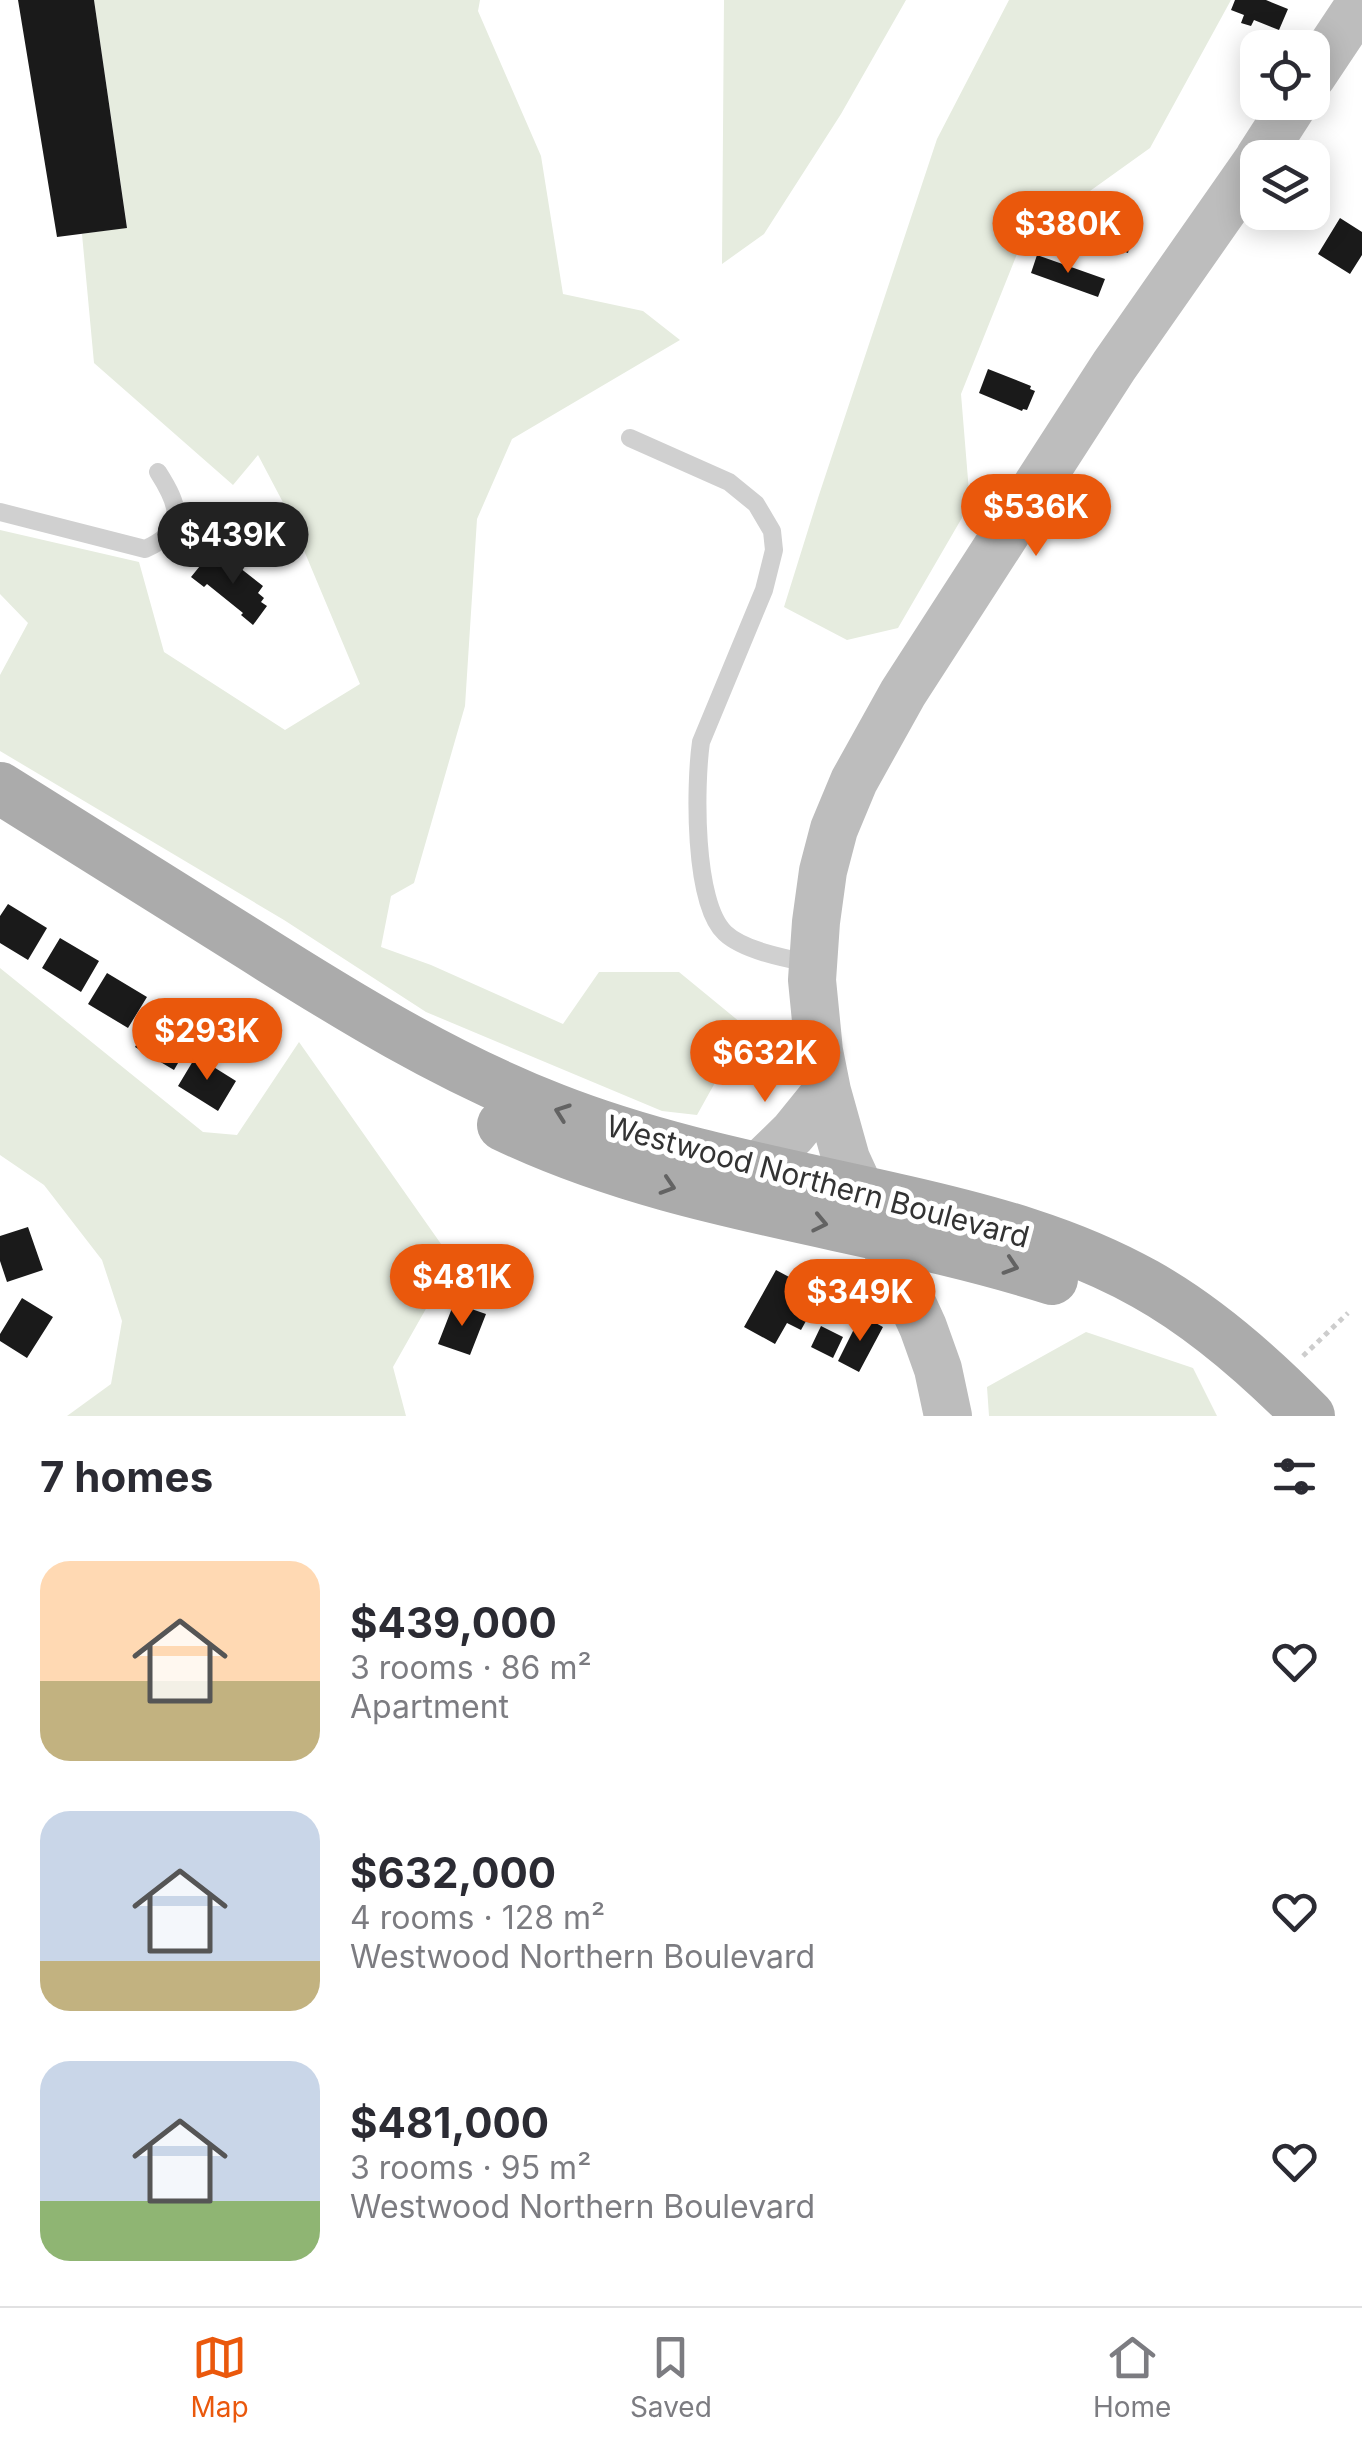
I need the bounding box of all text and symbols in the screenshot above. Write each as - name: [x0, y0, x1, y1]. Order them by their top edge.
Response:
- map controls: [1240, 30, 1330, 230]
- button: locate: [1240, 30, 1330, 120]
- button: layers: [1240, 140, 1330, 230]
- pin: $380K: [998, 191, 1138, 276]
- text: $380K: [1014, 204, 1122, 243]
- pin: $536K: [966, 474, 1106, 559]
- text: $536K: [983, 487, 1089, 526]
- pin: $439K: [163, 502, 303, 587]
- text: $439K: [179, 515, 287, 554]
- pin: $293K: [137, 998, 277, 1083]
- text: $293K: [154, 1011, 260, 1050]
- pin: $632K: [695, 1020, 835, 1105]
- text: $632K: [712, 1033, 818, 1072]
- one-way arrow: [555, 1103, 572, 1124]
- street label: Westwood Northern Boulevard: [603, 1107, 1033, 1255]
- one-way arrow: [658, 1174, 675, 1195]
- one-way arrow: [811, 1211, 828, 1232]
- pin: $481K: [392, 1244, 532, 1329]
- one-way arrow: [1002, 1254, 1019, 1274]
- text: $481K: [412, 1257, 512, 1296]
- pin: $349K: [790, 1259, 930, 1344]
- text: $349K: [806, 1272, 914, 1311]
- icon: filters: [1267, 1449, 1322, 1504]
- text: 7 homes: [40, 1451, 213, 1502]
- text: $439,000: [350, 1597, 557, 1648]
- icon: home: [120, 1601, 240, 1721]
- icon: heart: [1267, 1634, 1322, 1689]
- text: 3 rooms · 86 m²: [350, 1648, 592, 1687]
- text: Apartment: [350, 1687, 509, 1726]
- text: $632,000: [350, 1847, 556, 1898]
- icon: home: [120, 1851, 240, 1971]
- icon: heart: [1267, 1884, 1322, 1939]
- text: 4 rooms · 128 m²: [350, 1898, 605, 1937]
- text: Westwood Northern Boulevard: [350, 1937, 815, 1976]
- text: $481,000: [350, 2097, 549, 2148]
- icon: home: [120, 2101, 240, 2221]
- icon: heart: [1267, 2134, 1322, 2189]
- text: 3 rooms · 95 m²: [350, 2148, 591, 2187]
- text: Westwood Northern Boulevard: [350, 2187, 815, 2226]
- tab: Map: [191, 2330, 249, 2424]
- tab: Saved: [630, 2330, 712, 2424]
- tab: Home: [1093, 2330, 1171, 2424]

